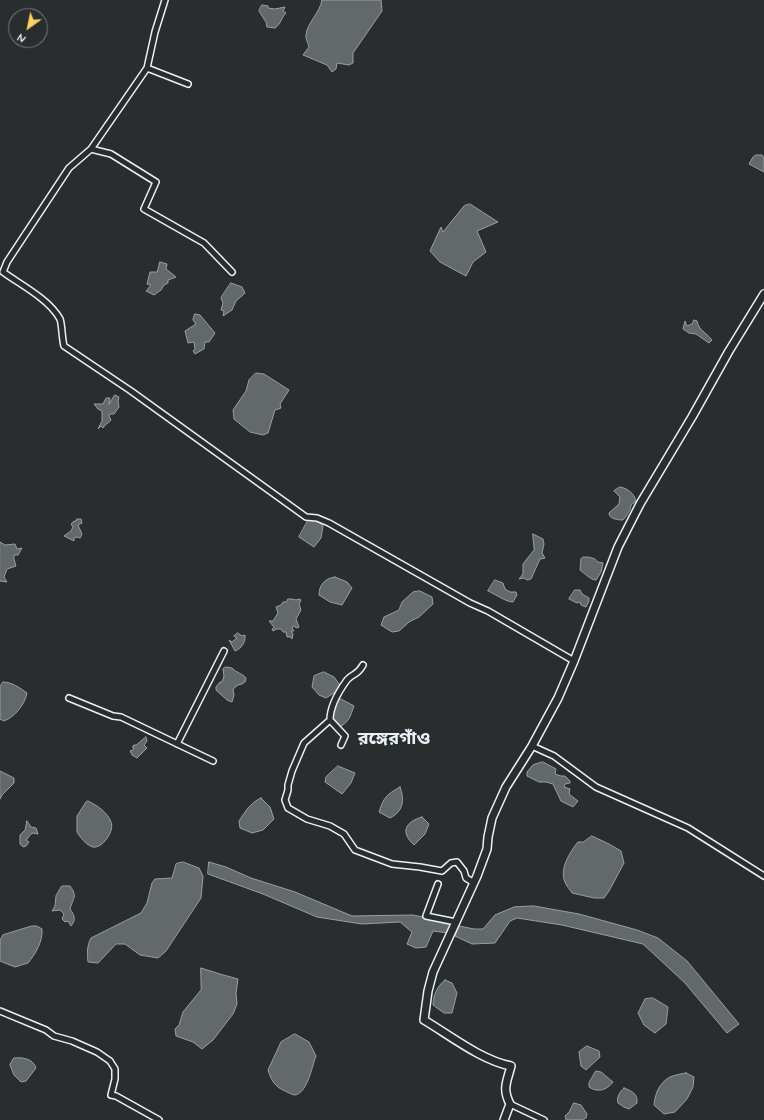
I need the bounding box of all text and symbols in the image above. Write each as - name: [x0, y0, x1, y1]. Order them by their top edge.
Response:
- north arrow: [8, 8, 48, 48]
- text: N: [15, 29, 29, 45]
- district label: রঙ্গেরগাঁও: [358, 729, 430, 751]

